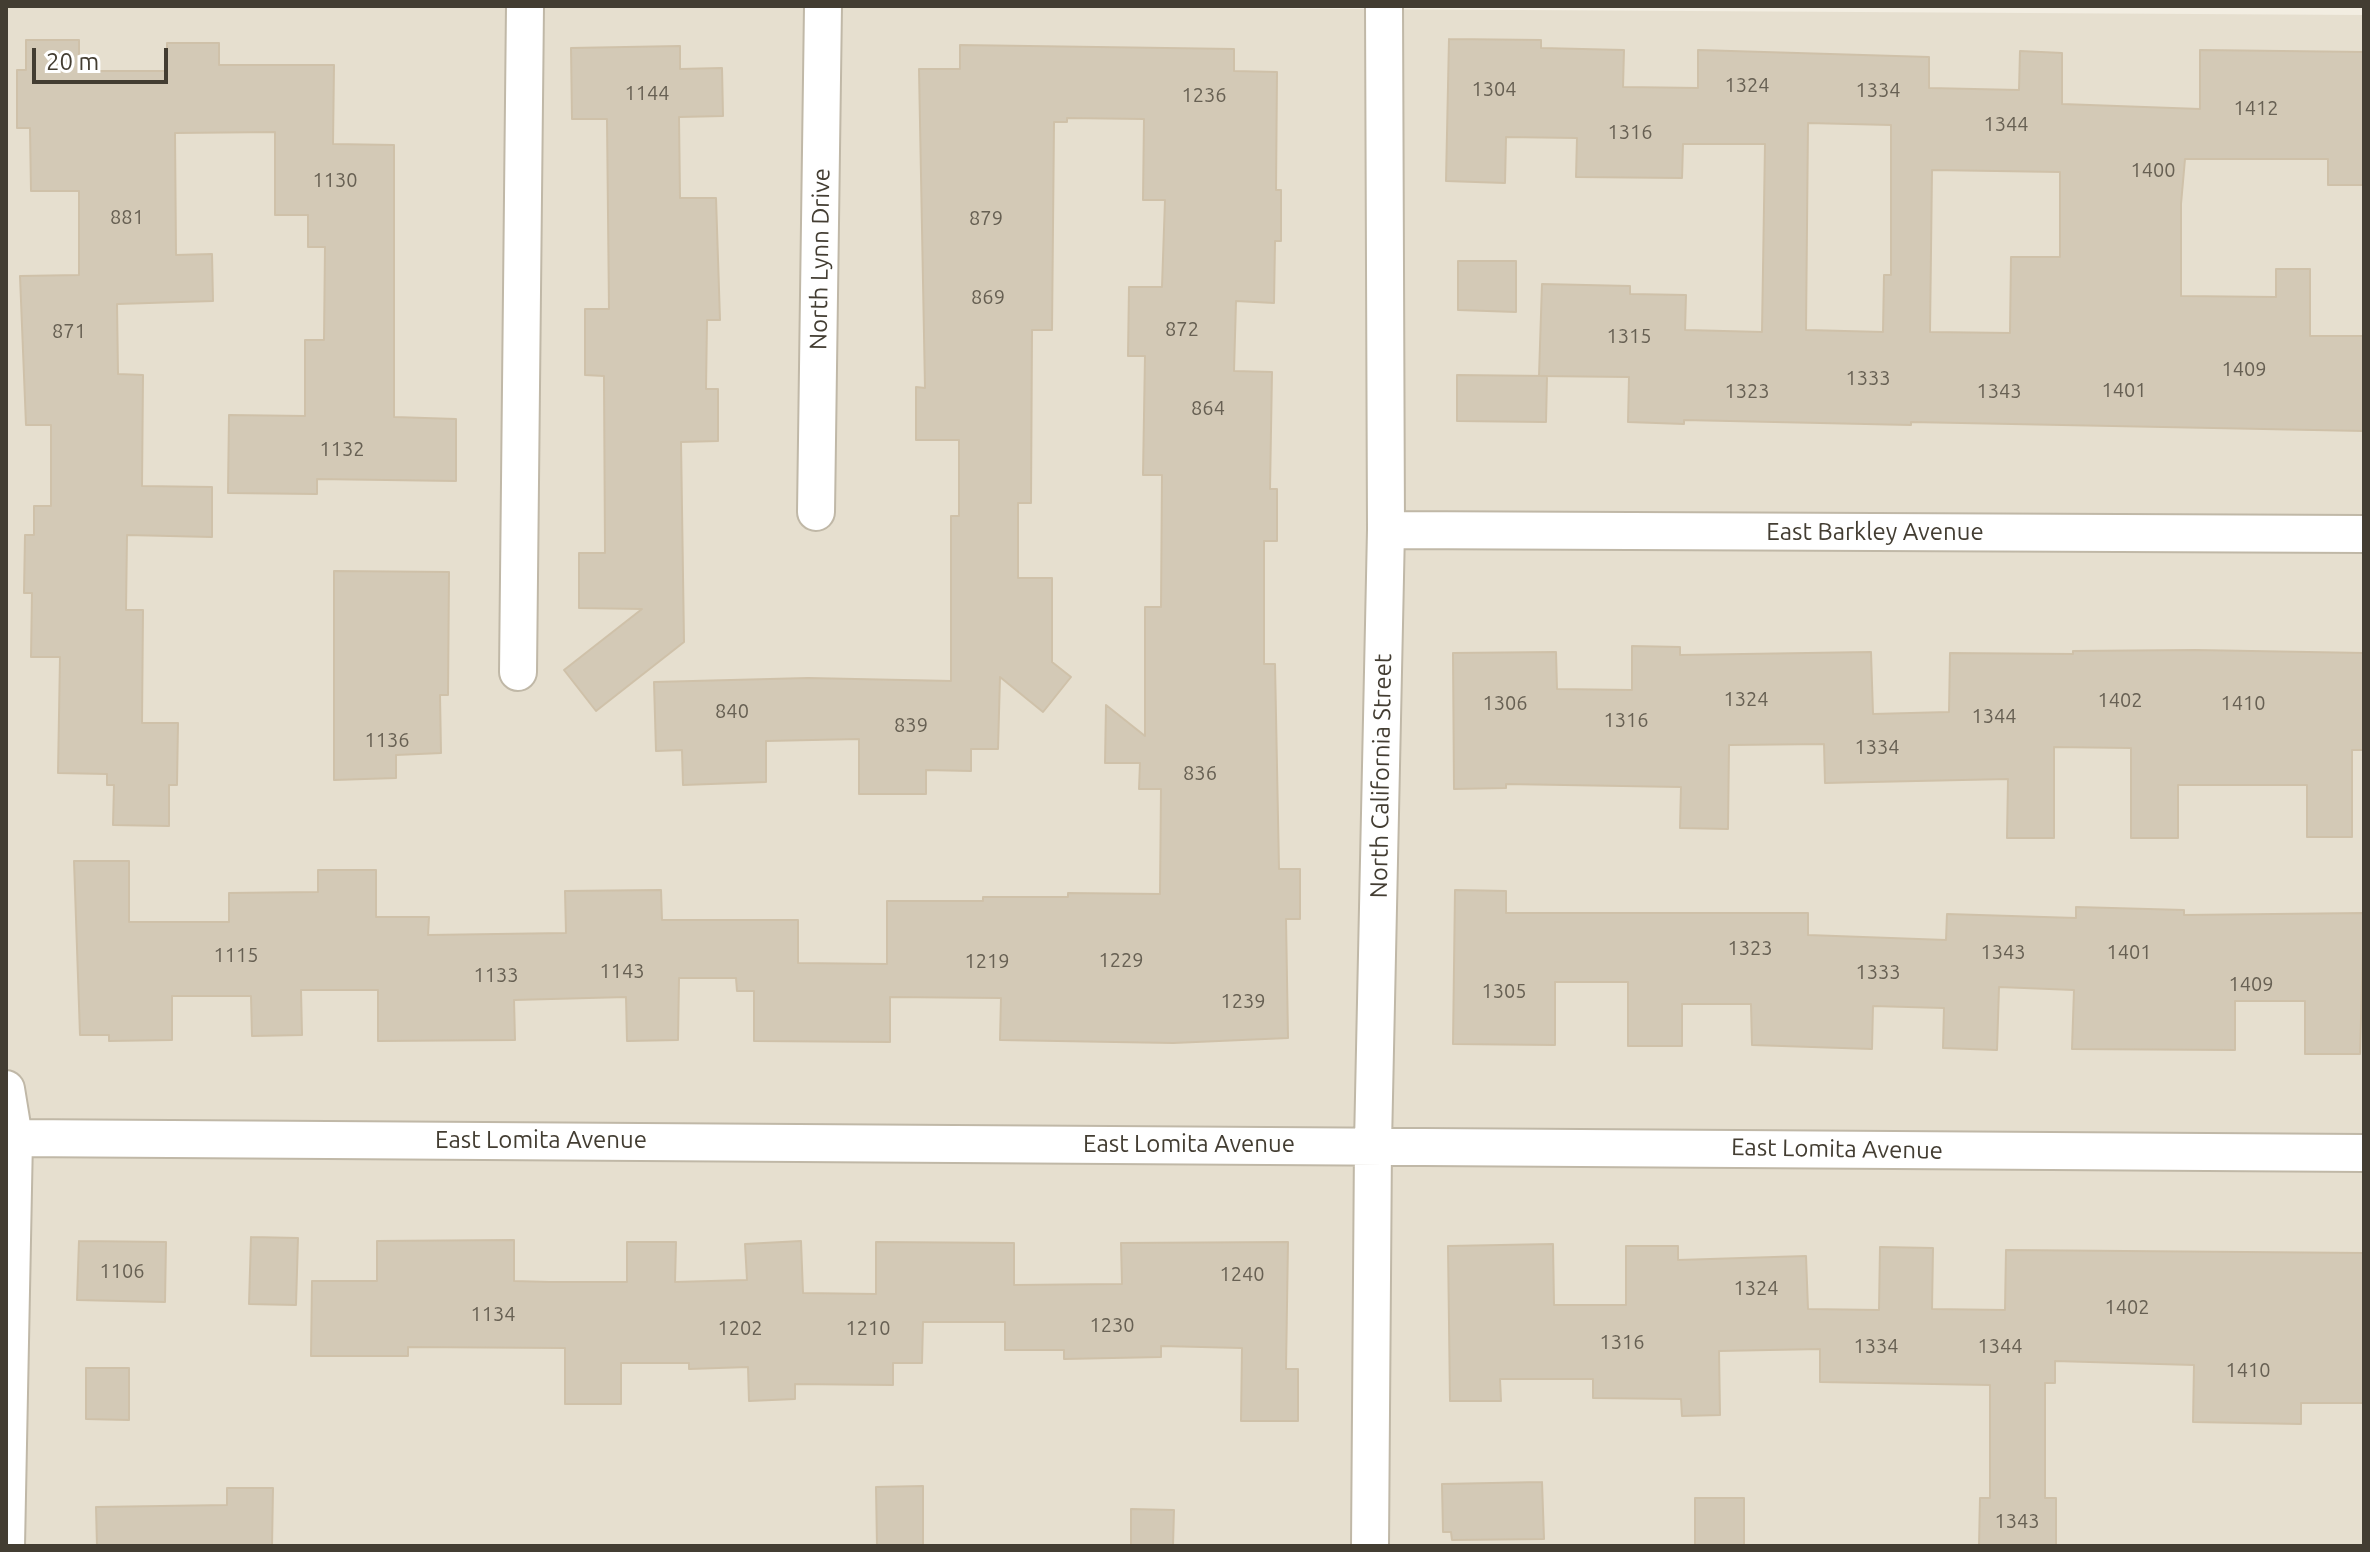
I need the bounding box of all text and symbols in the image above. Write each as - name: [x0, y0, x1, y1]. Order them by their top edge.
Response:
- scale bar: [36, 32, 172, 82]
- text: 20 m: [46, 48, 99, 75]
- house number: 1324: [1724, 73, 1770, 97]
- house number: 1304: [1471, 77, 1517, 101]
- house number: 1334: [1855, 78, 1901, 102]
- house number: 1144: [624, 81, 670, 105]
- house number: 1236: [1181, 83, 1227, 107]
- house number: 1412: [2233, 96, 2279, 120]
- house number: 1344: [1983, 112, 2029, 136]
- house number: 1316: [1607, 120, 1653, 144]
- house number: 1400: [2130, 158, 2176, 182]
- house number: 1130: [312, 168, 358, 192]
- street label: North Lynn Drive: [804, 168, 836, 350]
- house number: 881: [110, 205, 144, 229]
- house number: 879: [969, 206, 1003, 230]
- house number: 869: [971, 285, 1005, 309]
- house number: 872: [1165, 317, 1199, 341]
- house number: 871: [52, 319, 86, 343]
- house number: 1315: [1606, 324, 1652, 348]
- house number: 1409: [2221, 357, 2267, 381]
- house number: 1333: [1845, 366, 1891, 390]
- house number: 1401: [2101, 378, 2147, 402]
- house number: 1323: [1724, 379, 1770, 403]
- house number: 1343: [1976, 379, 2022, 403]
- house number: 864: [1191, 396, 1225, 420]
- house number: 1132: [319, 437, 365, 461]
- street label: East Barkley Avenue: [1766, 518, 1984, 546]
- street label: North California Street: [1364, 653, 1398, 899]
- house number: 1324: [1723, 687, 1769, 711]
- house number: 1402: [2097, 688, 2143, 712]
- house number: 1306: [1482, 691, 1528, 715]
- house number: 1410: [2220, 691, 2266, 715]
- house number: 840: [715, 699, 749, 723]
- house number: 1344: [1971, 704, 2017, 728]
- house number: 1316: [1603, 708, 1649, 732]
- house number: 839: [894, 713, 928, 737]
- house number: 1136: [364, 728, 410, 752]
- house number: 1334: [1854, 735, 1900, 759]
- house number: 836: [1183, 761, 1217, 785]
- house number: 1323: [1727, 936, 1773, 960]
- house number: 1343: [1980, 940, 2026, 964]
- house number: 1401: [2106, 940, 2152, 964]
- house number: 1115: [213, 943, 259, 967]
- house number: 1229: [1098, 948, 1144, 972]
- house number: 1219: [964, 949, 1010, 973]
- house number: 1143: [599, 959, 645, 983]
- house number: 1333: [1855, 960, 1901, 984]
- house number: 1133: [473, 963, 519, 987]
- house number: 1409: [2228, 972, 2274, 996]
- house number: 1305: [1481, 979, 1527, 1003]
- house number: 1239: [1220, 989, 1266, 1013]
- street label: East Lomita Avenue: [435, 1126, 647, 1154]
- street label: East Lomita Avenue: [1083, 1130, 1295, 1158]
- street label: East Lomita Avenue: [1731, 1133, 1943, 1165]
- house number: 1106: [99, 1259, 145, 1283]
- house number: 1240: [1219, 1262, 1265, 1286]
- house number: 1324: [1733, 1276, 1779, 1300]
- house number: 1402: [2104, 1295, 2150, 1319]
- house number: 1134: [470, 1302, 516, 1326]
- house number: 1230: [1089, 1313, 1135, 1337]
- house number: 1202: [717, 1316, 763, 1340]
- house number: 1210: [845, 1316, 891, 1340]
- house number: 1316: [1599, 1330, 1645, 1354]
- house number: 1334: [1853, 1334, 1899, 1358]
- house number: 1344: [1977, 1334, 2023, 1358]
- house number: 1410: [2225, 1358, 2271, 1382]
- house number: 1343: [1994, 1509, 2040, 1533]

